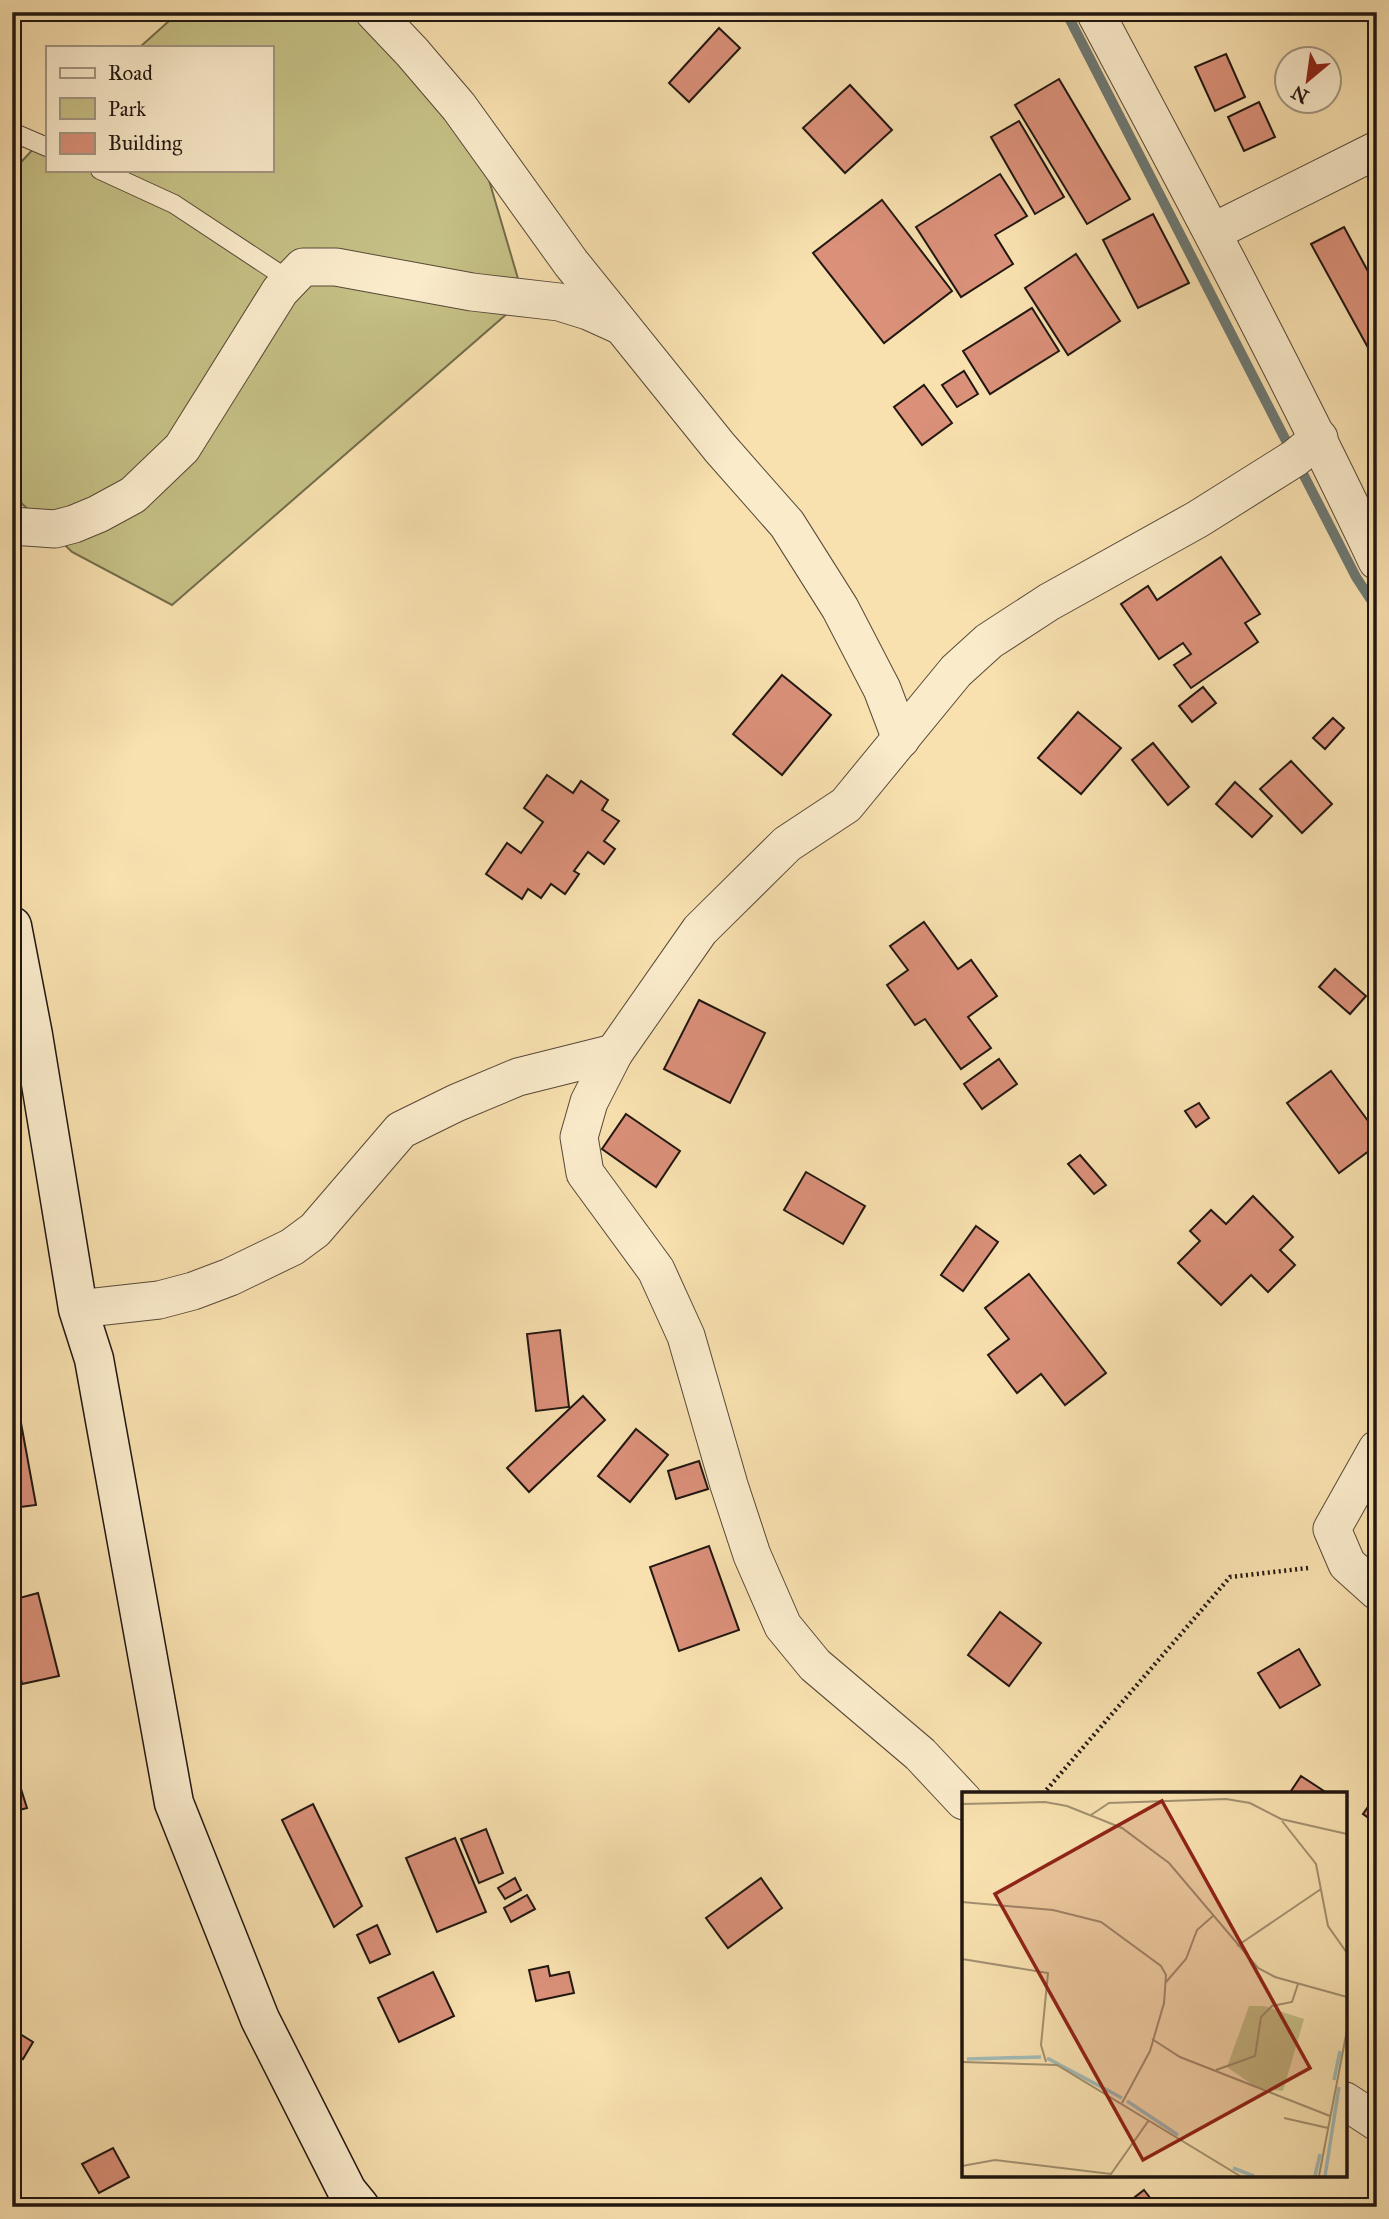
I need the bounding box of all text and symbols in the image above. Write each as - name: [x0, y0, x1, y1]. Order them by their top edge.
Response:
- legend: [46, 46, 273, 172]
- north arrow: [1274, 46, 1344, 116]
- text: Road: [108, 60, 153, 86]
- text: N: [1287, 80, 1313, 108]
- text: Park: [108, 96, 146, 122]
- text: Building: [108, 130, 182, 156]
- inset map: [962, 1792, 1347, 2177]

